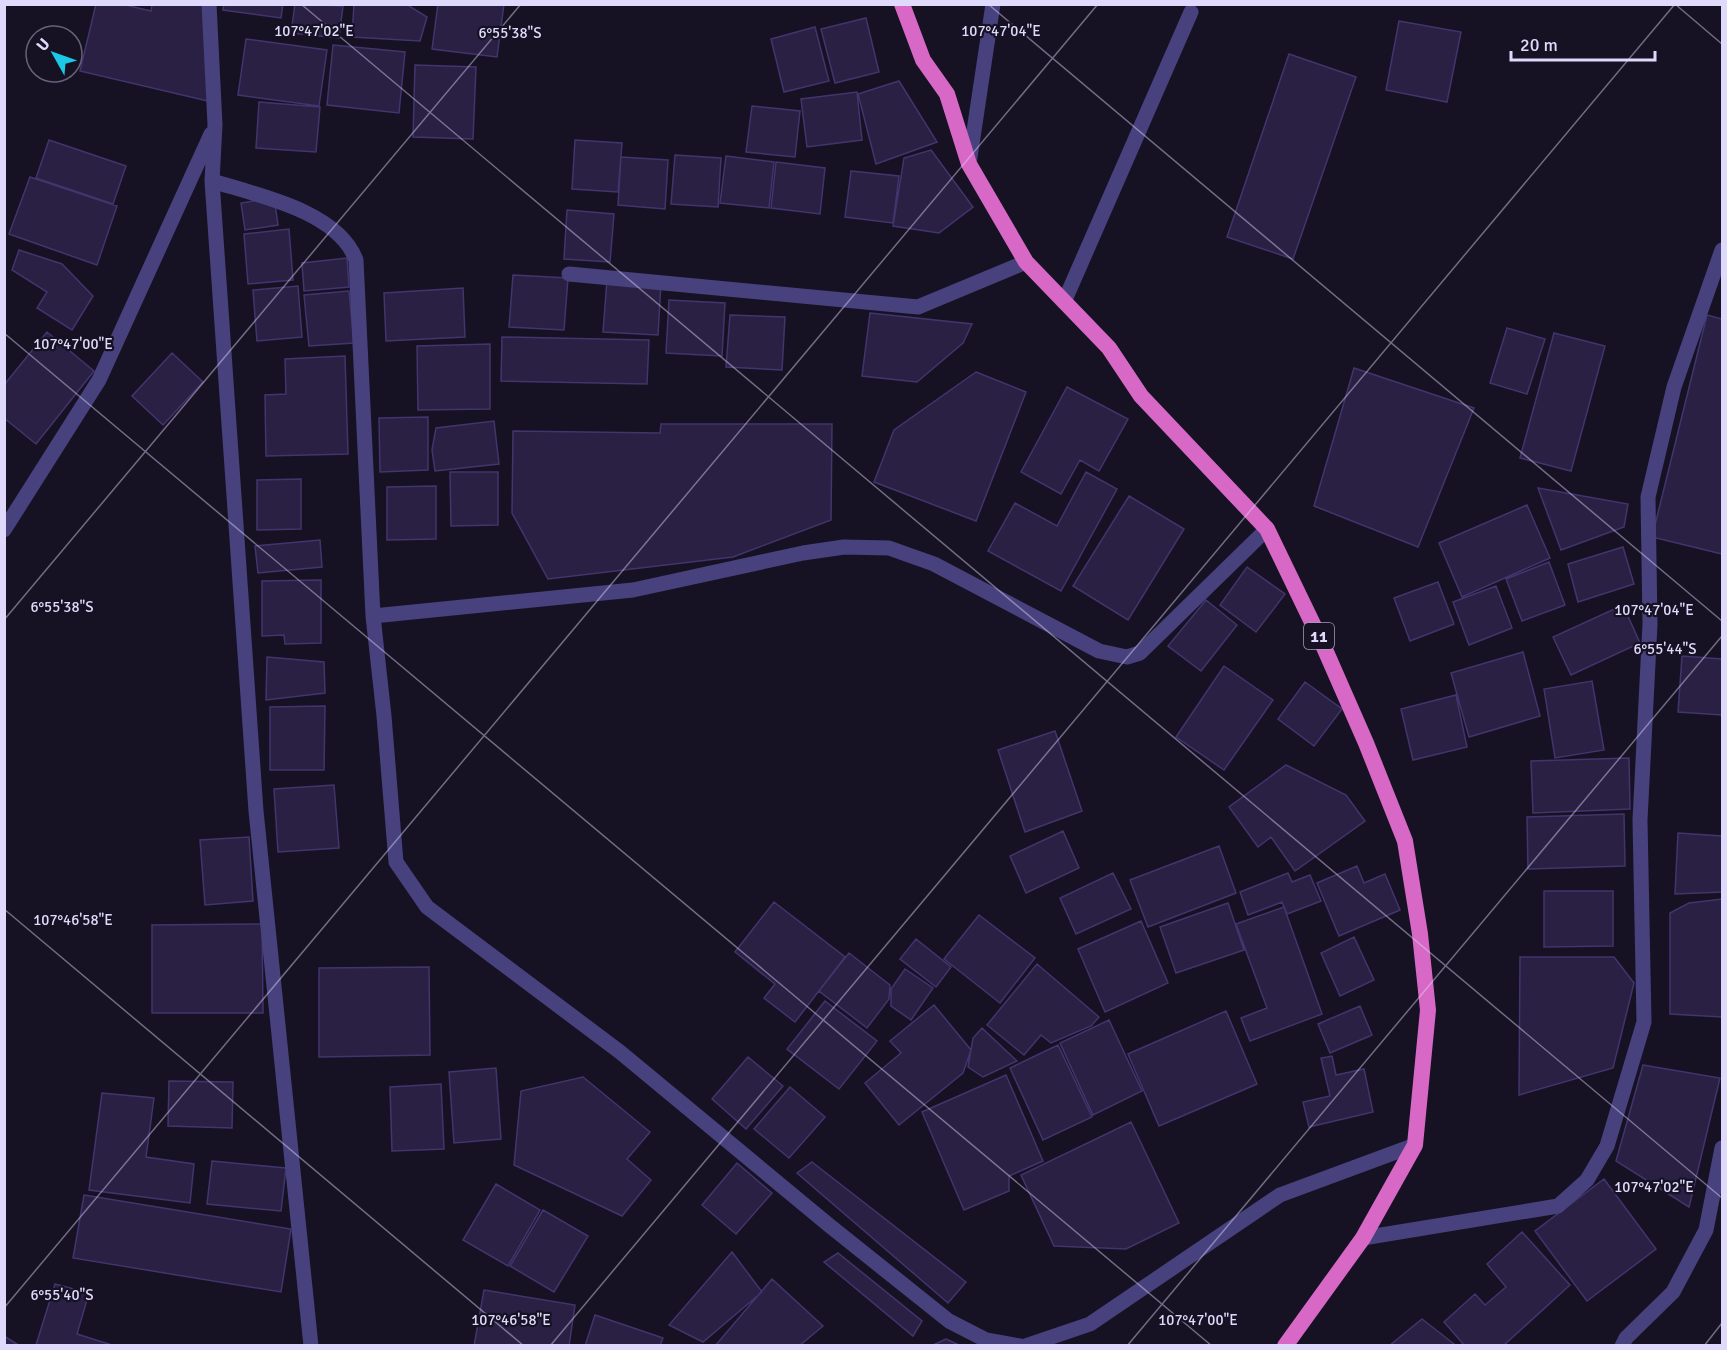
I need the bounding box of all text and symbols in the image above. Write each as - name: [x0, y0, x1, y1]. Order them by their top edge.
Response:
- text: 107°47'02"E: [274, 22, 354, 40]
- text: 107°47'04"E: [961, 22, 1041, 40]
- north arrow: [24, 24, 84, 84]
- text: 6°55'38"S: [478, 24, 542, 42]
- scale bar: [1511, 24, 1655, 62]
- text: U: [32, 34, 54, 56]
- text: 20 m: [1520, 34, 1558, 56]
- text: 107°47'00"E: [33, 335, 113, 353]
- text: 6°55'38"S: [30, 598, 94, 616]
- text: 107°47'04"E: [1614, 601, 1694, 619]
- road number: 11: [1304, 623, 1334, 649]
- text: 6°55'44"S: [1633, 640, 1697, 658]
- text: 107°46'58"E: [33, 911, 113, 929]
- text: 107°47'02"E: [1614, 1178, 1694, 1196]
- text: 6°55'40"S: [30, 1286, 94, 1304]
- text: 107°46'58"E: [471, 1311, 551, 1329]
- text: 107°47'00"E: [1158, 1311, 1238, 1329]

